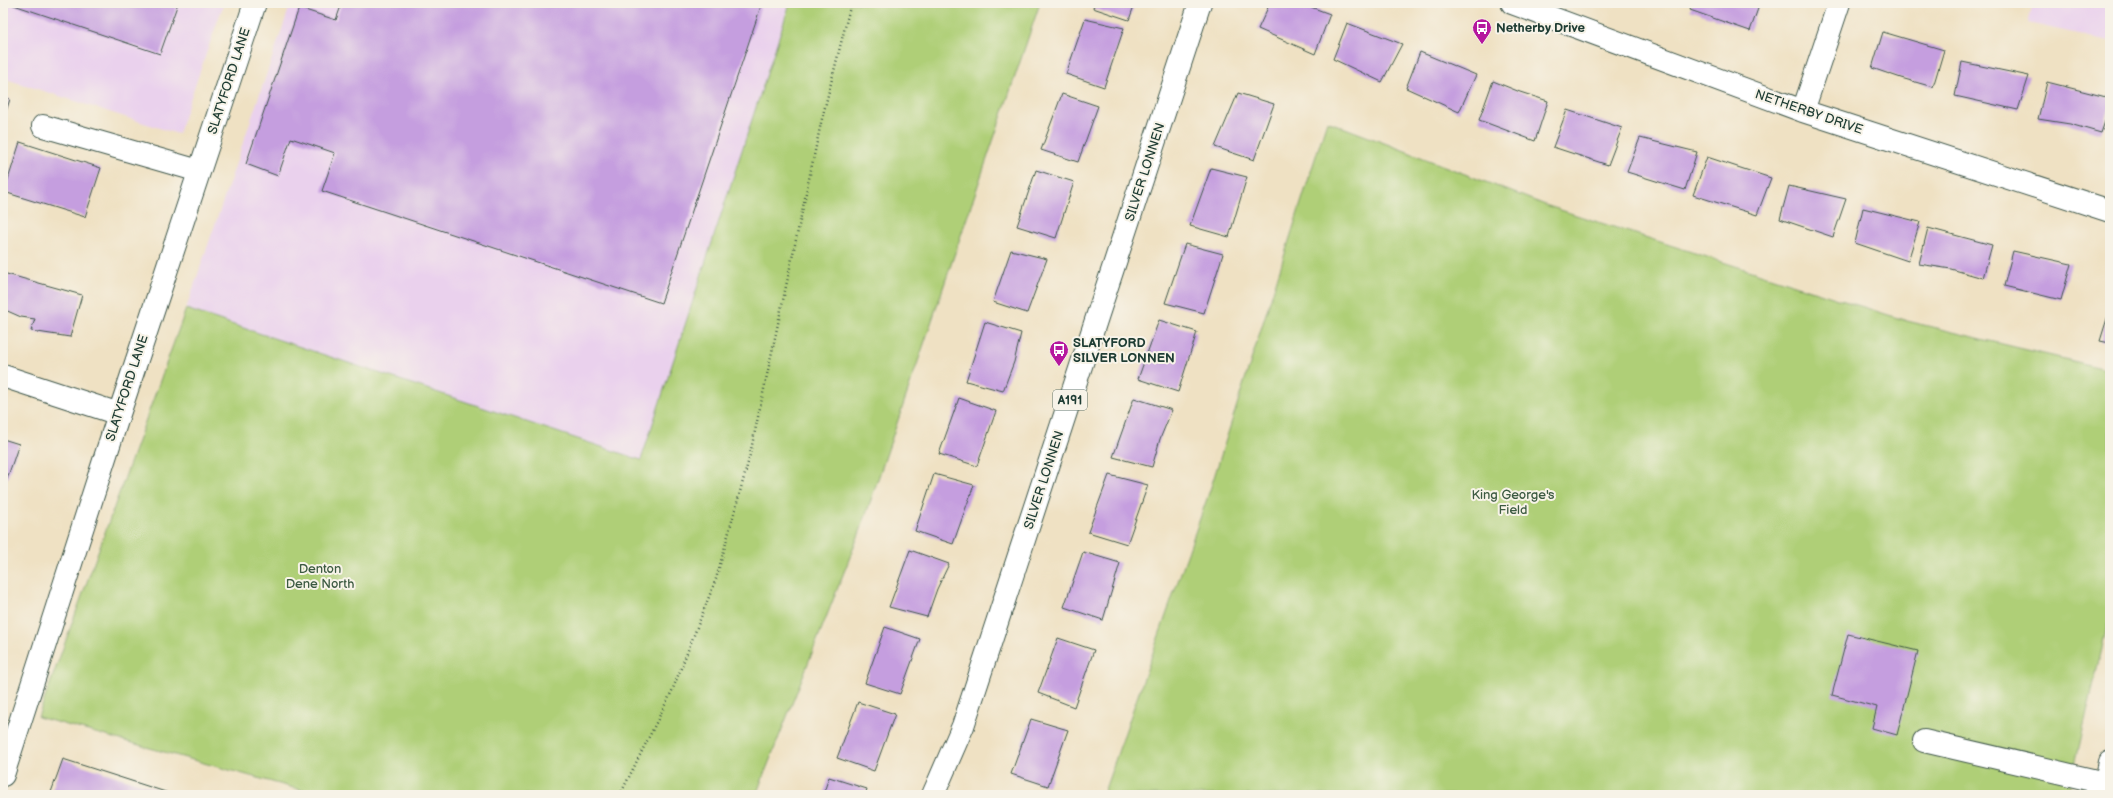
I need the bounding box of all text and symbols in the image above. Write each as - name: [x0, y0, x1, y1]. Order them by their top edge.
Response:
- bus stop icon: Netherby Drive: [1471, 17, 1493, 45]
- place label: Netherby Drive: [1496, 20, 1585, 36]
- street label: SLATYFORD LANE: [204, 25, 254, 136]
- street label: NETHERBY DRIVE: [1753, 86, 1865, 138]
- street label: SILVER LONNEN: [1122, 121, 1168, 223]
- street label: SLATYFORD LANE: [102, 332, 152, 443]
- place label: SLATYFORD SILVER LONNEN: [1073, 335, 1175, 366]
- bus stop icon: SLATYFORD SILVER LONNEN: [1048, 339, 1070, 367]
- road number: A191: [1053, 390, 1087, 410]
- street label: SILVER LONNEN: [1021, 429, 1067, 531]
- park label: King George's Field: [1472, 487, 1555, 518]
- park label: Denton Dene North: [286, 561, 354, 592]

